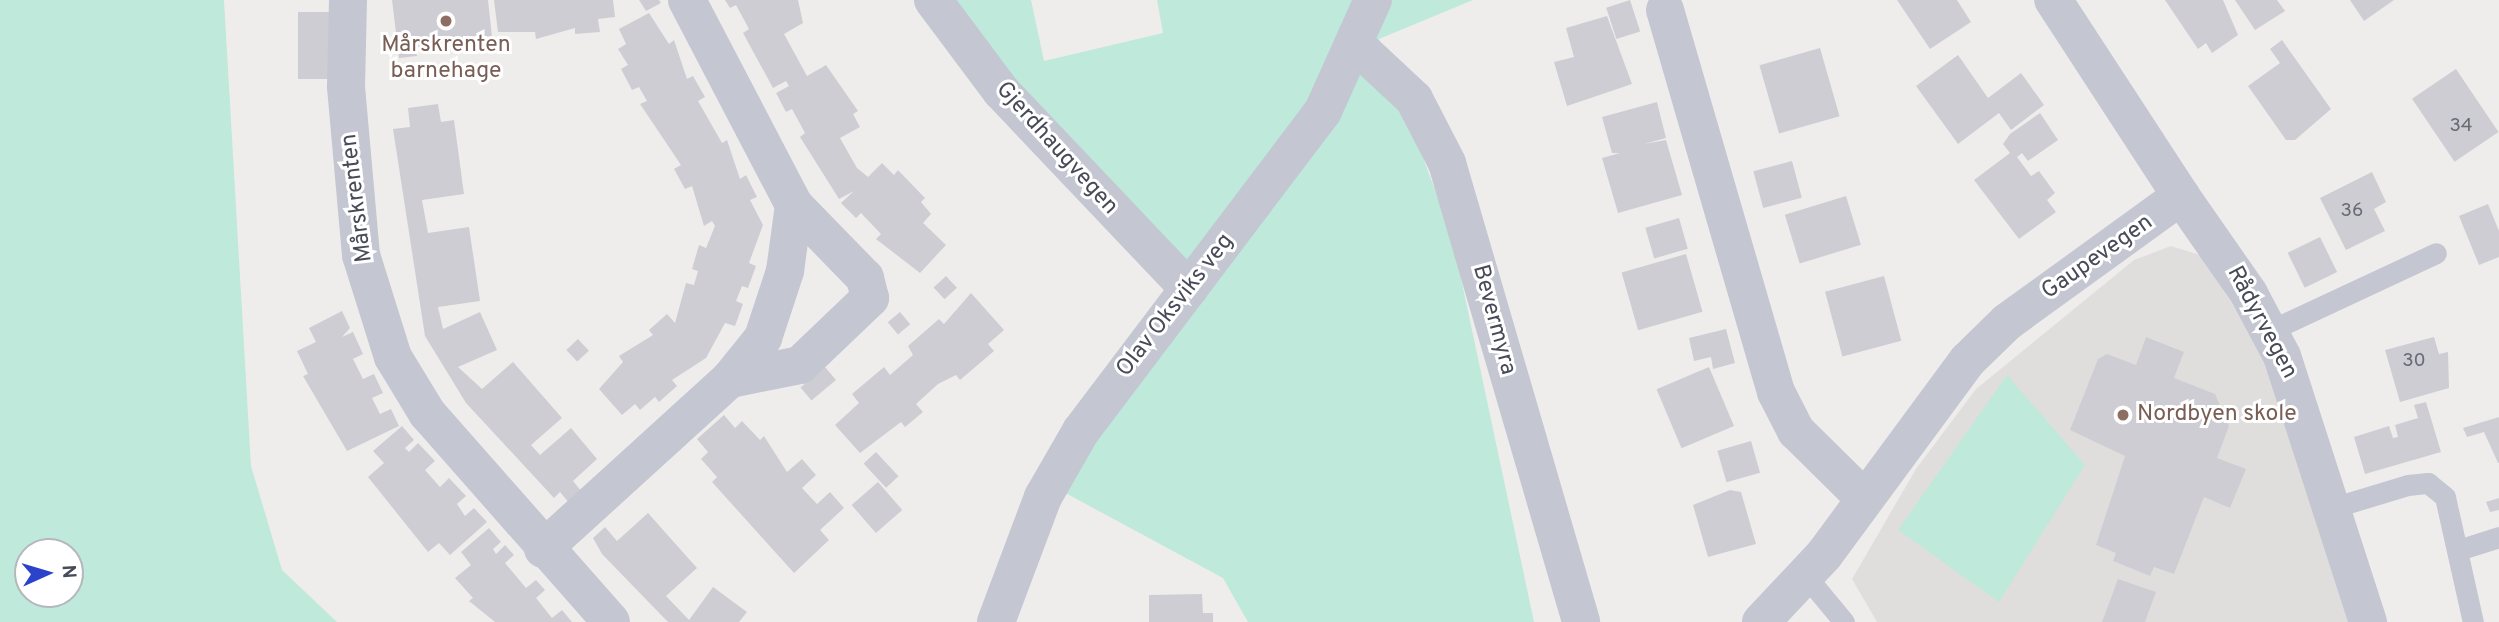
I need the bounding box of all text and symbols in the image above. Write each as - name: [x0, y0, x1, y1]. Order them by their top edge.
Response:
- marker: Mårskrenten barnehage: [438, 13, 454, 29]
- place label: Mårskrenten barnehage: [381, 32, 511, 86]
- street label: Gjerdhaugvegen: [989, 77, 1123, 221]
- house number: 34: [2449, 116, 2473, 138]
- street label: Mårskrenten: [336, 132, 380, 264]
- house number: 36: [2341, 201, 2363, 223]
- street label: Gaupevegen: [2037, 210, 2159, 306]
- street label: Olav Oksviks veg: [1112, 229, 1240, 383]
- street label: Bevermyra: [1465, 262, 1521, 378]
- street label: Rådyrvegen: [2220, 262, 2302, 384]
- house number: 30: [2402, 351, 2426, 373]
- place label: Nordbyen skole: [2137, 401, 2297, 429]
- marker: Nordbyen skole: [2115, 407, 2131, 423]
- north arrow: [14, 538, 84, 608]
- text: N: [56, 564, 80, 579]

